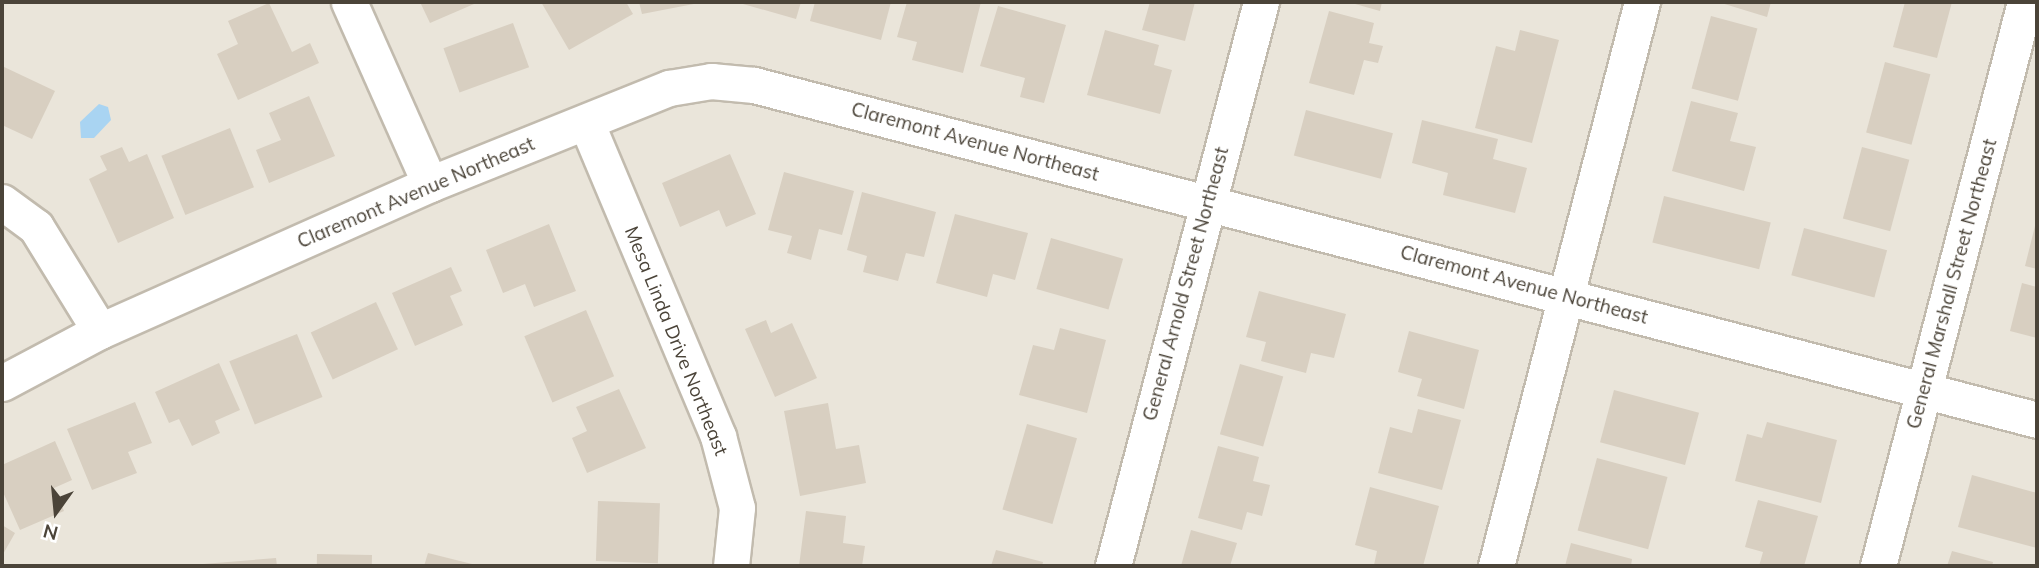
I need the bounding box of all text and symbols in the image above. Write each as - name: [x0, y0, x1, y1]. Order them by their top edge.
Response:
- street label: Claremont Avenue Northeast: [849, 98, 1101, 186]
- street label: Claremont Avenue Northeast: [294, 133, 538, 253]
- street label: General Marshall Street Northeast: [1902, 137, 2002, 431]
- street label: General Arnold Street Northeast: [1138, 145, 1234, 423]
- street label: Mesa Linda Drive Northeast: [620, 223, 732, 459]
- street label: Claremont Avenue Northeast: [1398, 241, 1650, 329]
- north arrow: [21, 477, 91, 547]
- text: N: [41, 519, 61, 546]

